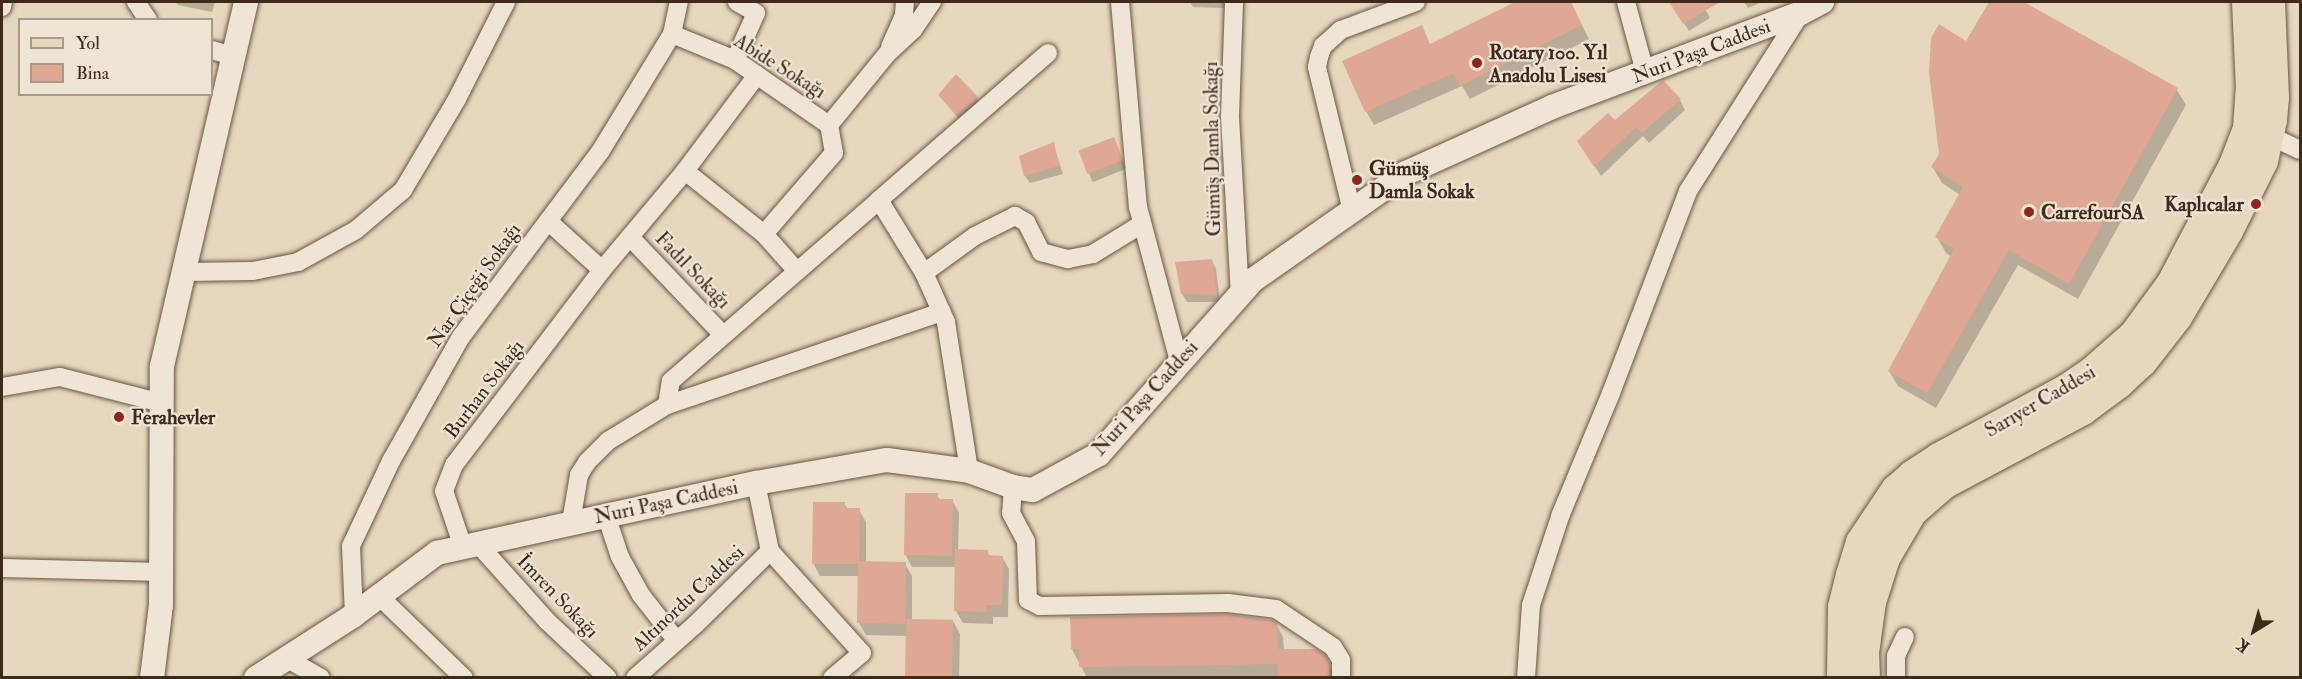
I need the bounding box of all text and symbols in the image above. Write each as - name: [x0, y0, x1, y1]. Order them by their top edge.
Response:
- street label: Nuri Paşa Caddesi: [1628, 14, 1774, 88]
- legend: [18, 18, 213, 96]
- street label: Abide Sokağı: [730, 28, 830, 104]
- text: Yol: [76, 32, 100, 55]
- place label: Rotary 100. Yıl Anadolu Lisesi: [1489, 40, 1608, 87]
- marker: Rotary 100. Yıl Anadolu Lisesi: [1470, 56, 1484, 70]
- street label: Gümüş Damla Sokağı: [1198, 61, 1226, 237]
- text: Bina: [76, 62, 109, 85]
- place label: Gümüş Damla Sokak: [1369, 156, 1474, 203]
- marker: Gümüş Damla Sokak: [1350, 173, 1364, 187]
- place label: Kaplıcalar: [2164, 192, 2244, 216]
- marker: Kaplıcalar: [2249, 197, 2263, 211]
- place label: CarrefourSA: [2041, 200, 2145, 224]
- marker: CarrefourSA: [2022, 205, 2036, 219]
- street label: Nar Çiçeği Sokağı: [422, 218, 526, 352]
- street label: Fadıl Sokağı: [650, 226, 736, 314]
- street label: Burhan Sokağı: [439, 335, 529, 443]
- street label: Nuri Paşa Caddesi: [1087, 336, 1203, 460]
- street label: Sarıyer Caddesi: [1980, 360, 2100, 442]
- place label: Ferahevler: [131, 405, 215, 429]
- marker: Ferahevler: [112, 410, 126, 424]
- street label: Nuri Paşa Caddesi: [592, 475, 740, 529]
- street label: Altınordu Caddesi: [627, 540, 749, 656]
- street label: İmren Sokağı: [512, 549, 604, 643]
- north arrow: [2224, 601, 2284, 661]
- text: K: [2233, 634, 2254, 657]

